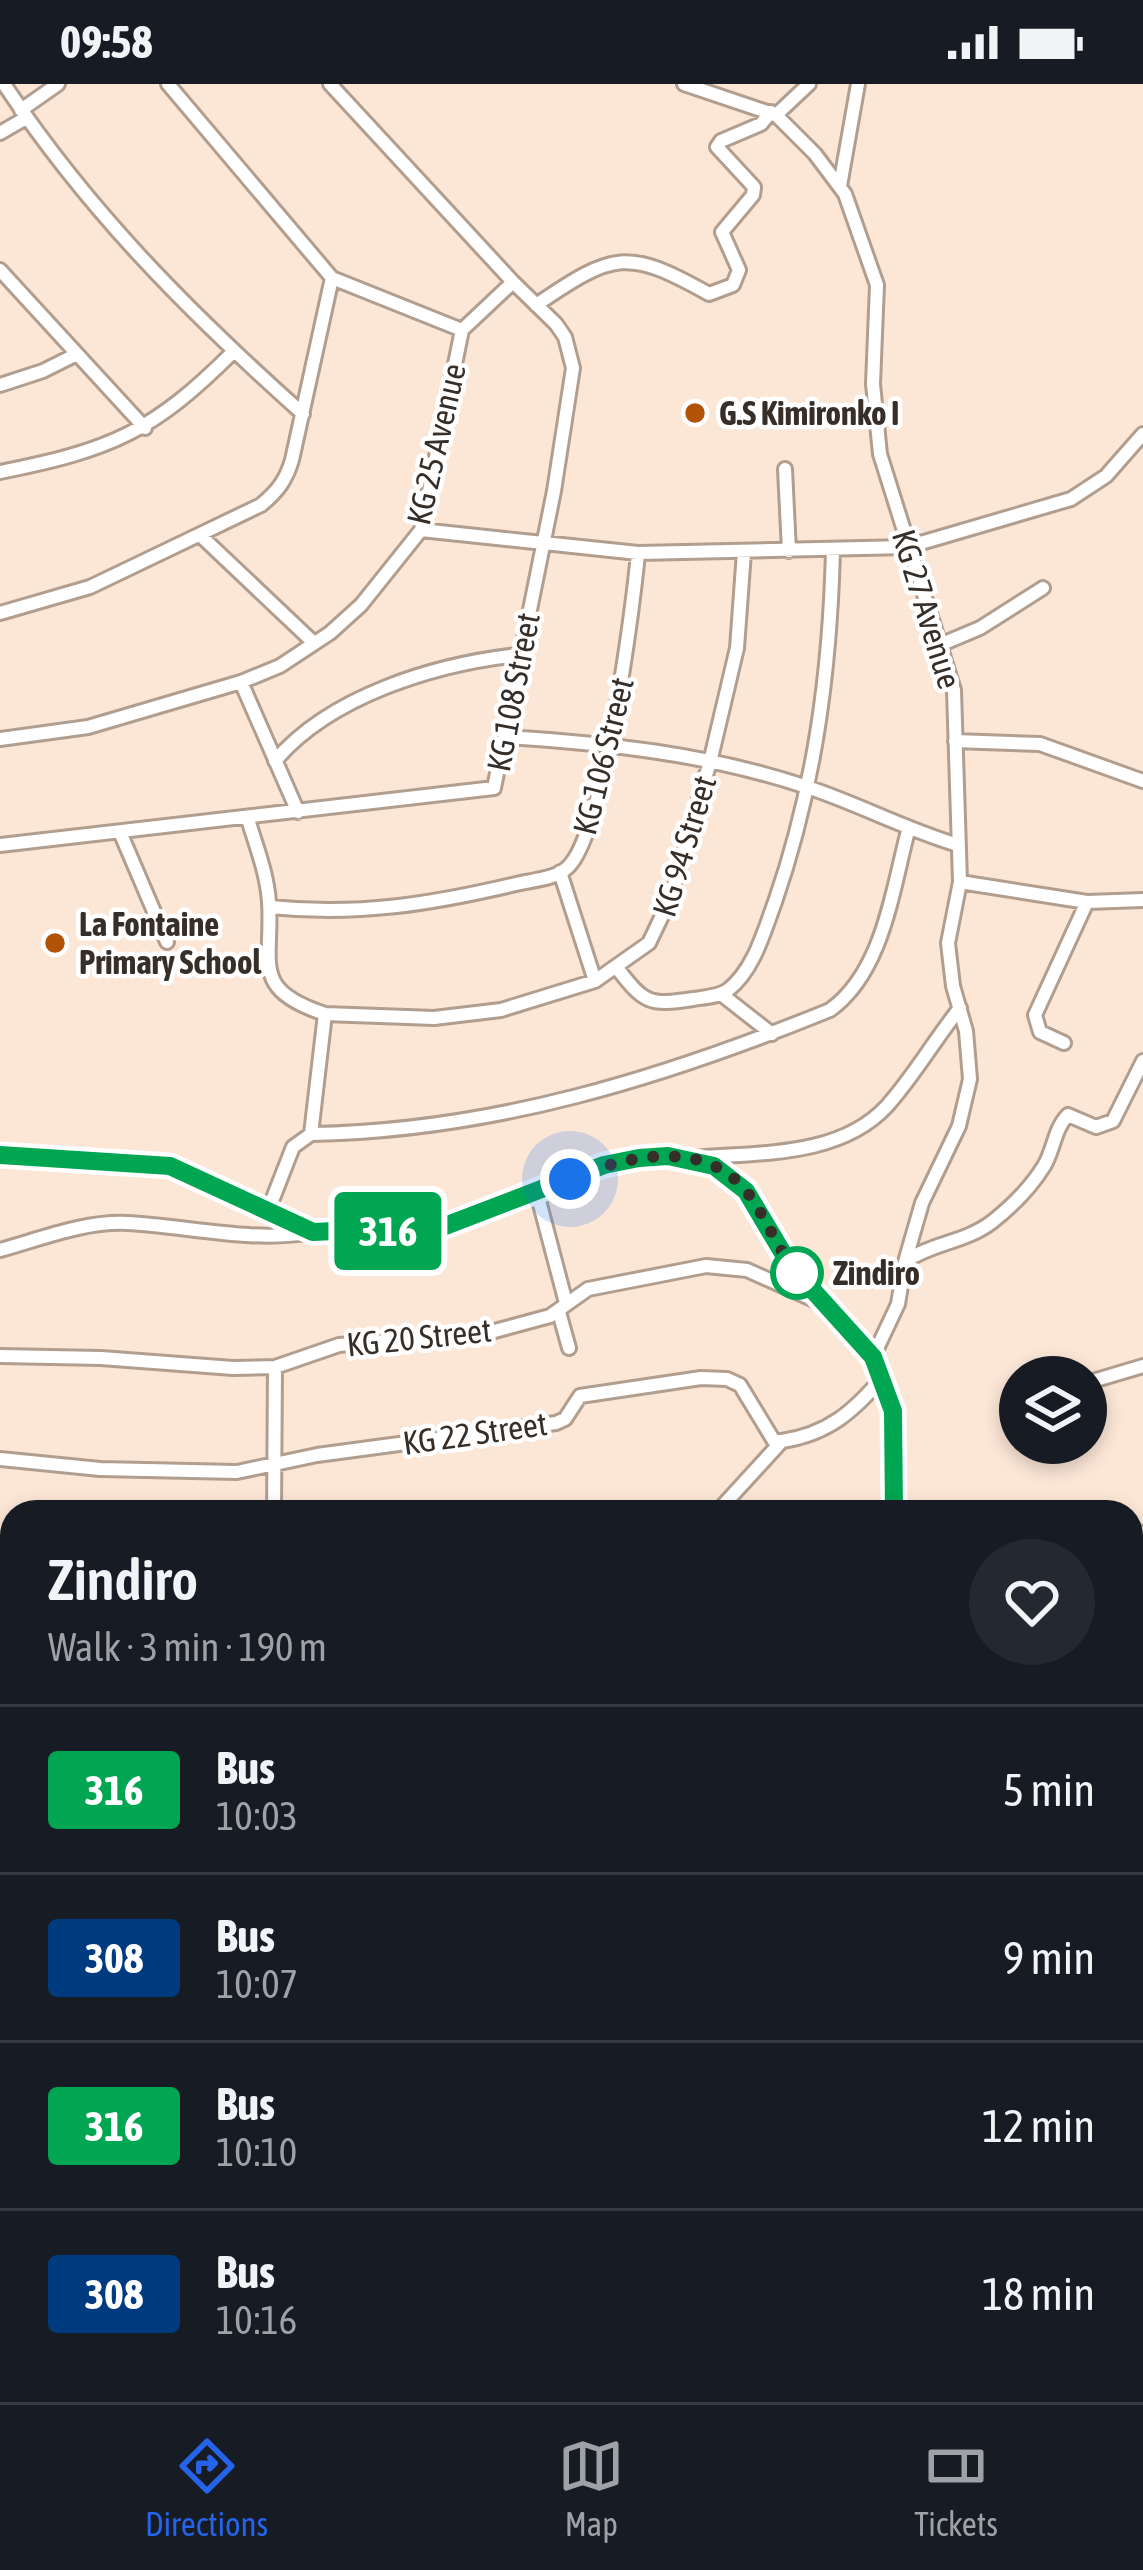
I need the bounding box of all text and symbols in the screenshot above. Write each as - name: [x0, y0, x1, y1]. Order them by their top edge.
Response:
- text: 09:58: [60, 16, 153, 68]
- street label: KG 25 Avenue: [399, 360, 473, 528]
- place label: G.S Kimironko I: [719, 394, 899, 432]
- marker: G.S Kimironko I: [682, 400, 708, 426]
- street label: KG 27 Avenue: [885, 525, 969, 693]
- street label: KG 108 Street: [479, 610, 547, 774]
- street label: KG 106 Street: [565, 673, 641, 839]
- street label: KG 94 Street: [645, 771, 723, 921]
- place label: La Fontaine Primary School: [79, 905, 263, 981]
- marker: La Fontaine Primary School: [42, 930, 68, 956]
- your location: [540, 1149, 600, 1209]
- line badge: 316: [319, 1192, 457, 1270]
- text: 316: [358, 1207, 418, 1255]
- marker: Zindiro: [772, 1248, 822, 1298]
- place label: Zindiro: [833, 1254, 920, 1292]
- street label: KG 20 Street: [345, 1311, 493, 1363]
- map controls: [999, 1356, 1107, 1464]
- button: layers: [999, 1356, 1107, 1464]
- street label: KG 22 Street: [400, 1404, 550, 1462]
- button: heart: [969, 1539, 1095, 1665]
- text: Zindiro: [48, 1547, 198, 1612]
- text: Walk · 3 min · 190 m: [48, 1625, 327, 1669]
- text: Bus: [216, 1742, 275, 1794]
- text: 5 min: [1003, 1764, 1095, 1816]
- text: 316: [84, 1766, 144, 1814]
- text: 10:03: [216, 1794, 298, 1838]
- text: Bus: [216, 1910, 275, 1962]
- text: 9 min: [1003, 1932, 1095, 1984]
- text: 308: [84, 1934, 144, 1982]
- text: 10:07: [216, 1962, 298, 2006]
- text: Bus: [216, 2078, 275, 2130]
- text: 12 min: [982, 2100, 1095, 2152]
- text: 316: [84, 2102, 144, 2150]
- text: 10:10: [216, 2130, 297, 2174]
- text: Bus: [216, 2246, 275, 2298]
- text: 18 min: [982, 2268, 1095, 2320]
- text: 308: [84, 2270, 144, 2318]
- text: 10:16: [216, 2298, 297, 2342]
- tab: Directions: [145, 2433, 268, 2543]
- tab: Map: [558, 2433, 624, 2543]
- tab: Tickets: [914, 2433, 998, 2543]

